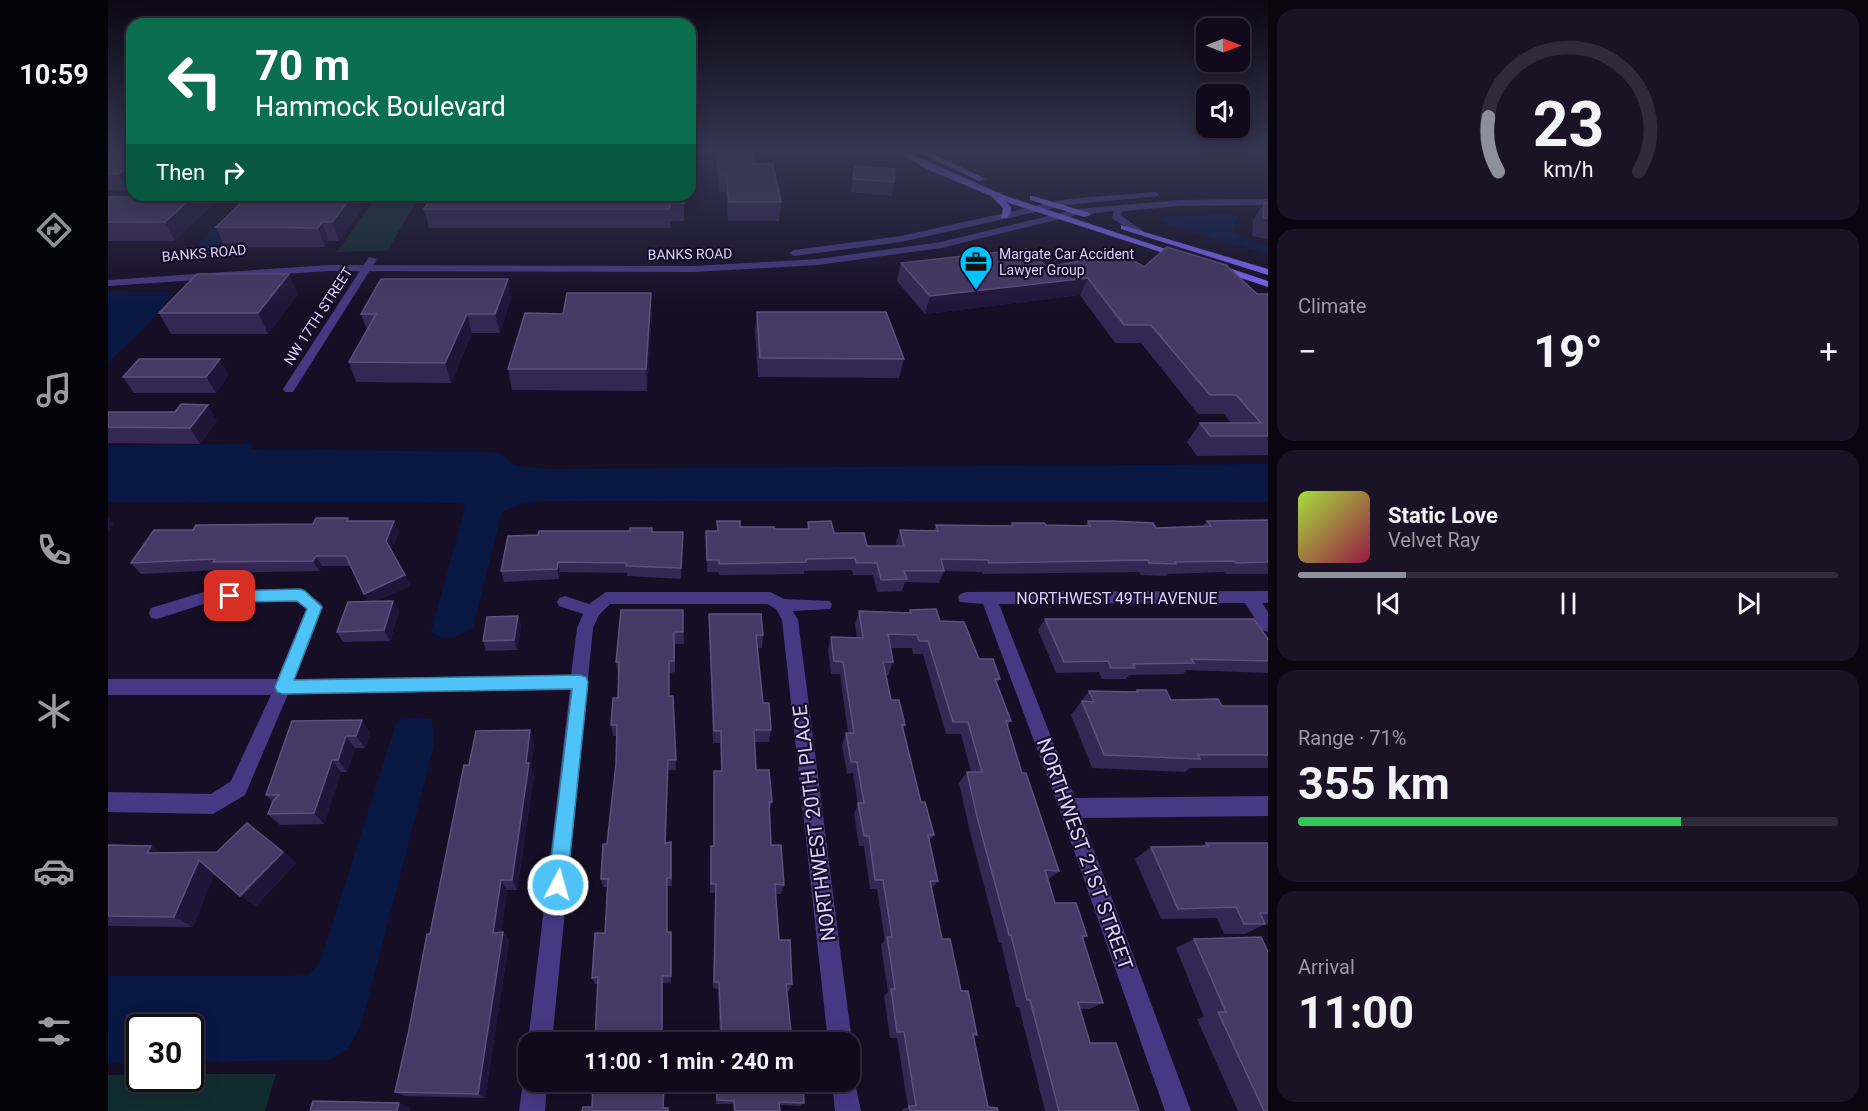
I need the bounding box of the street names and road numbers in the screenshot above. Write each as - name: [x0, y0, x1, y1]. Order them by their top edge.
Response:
- street label: BANKS ROAD: [161, 241, 247, 265]
- street label: BANKS ROAD: [647, 245, 733, 263]
- street label: NW 17TH STREET: [280, 264, 356, 368]
- street label: NORTHWEST 49TH AVENUE: [1016, 589, 1218, 608]
- street label: NORTHWEST 20TH PLACE: [788, 704, 840, 942]
- street label: NORTHWEST 21ST STREET: [1032, 735, 1138, 973]

